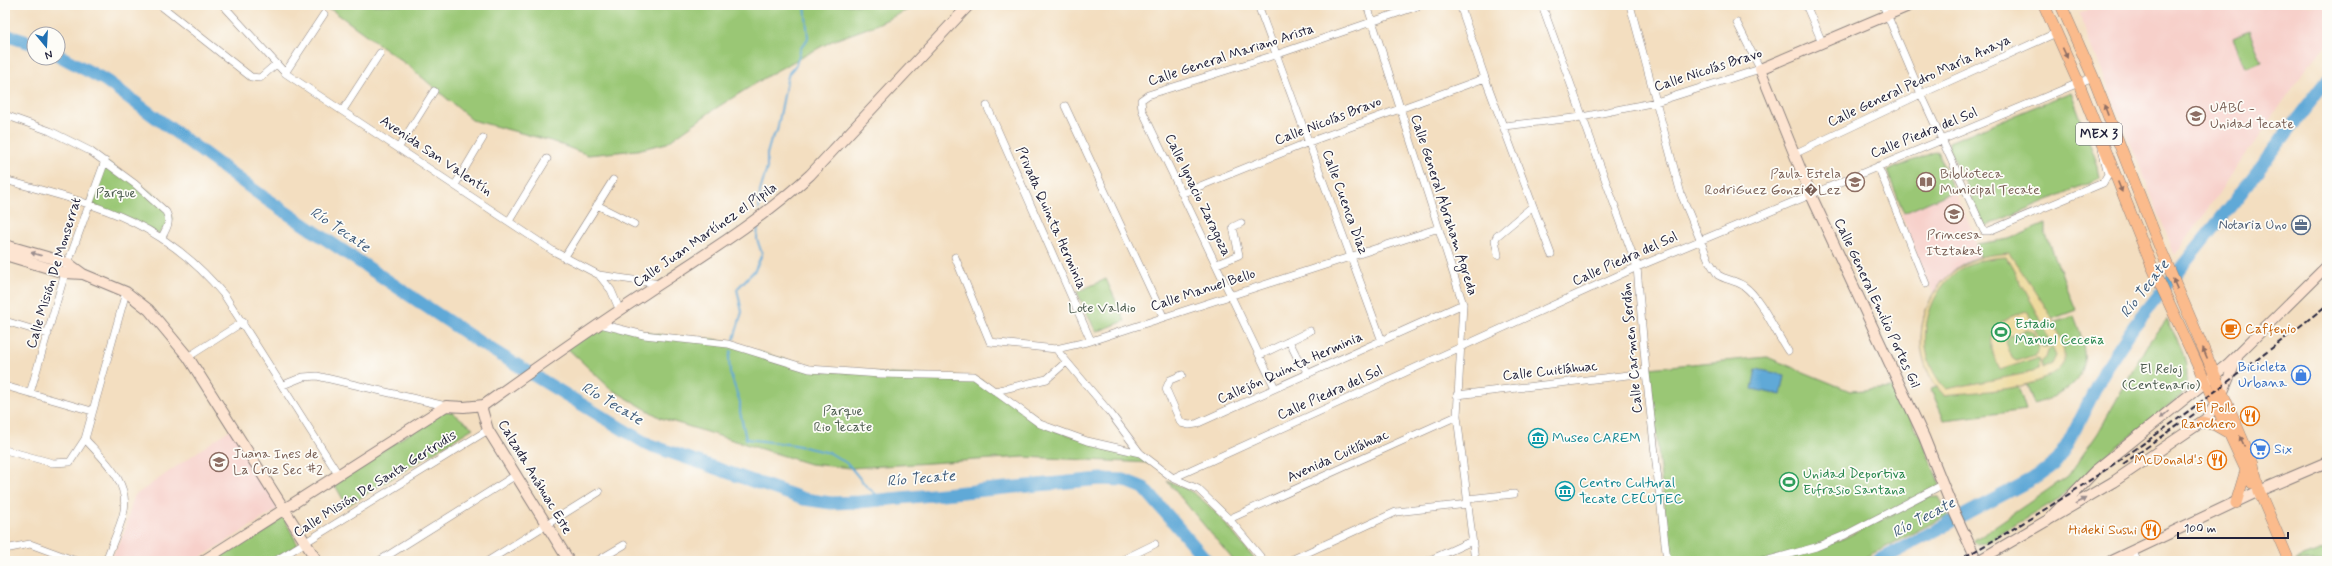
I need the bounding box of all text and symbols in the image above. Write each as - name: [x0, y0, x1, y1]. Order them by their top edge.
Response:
- street label: Calle General Mariano Arista: [1146, 20, 1316, 90]
- north arrow: [26, 26, 66, 66]
- street label: Calle General Pedro María Anaya: [1825, 31, 2013, 131]
- street label: Calle Nicolás Bravo: [1652, 44, 1765, 96]
- text: N: [43, 47, 54, 62]
- one-way arrow: [2062, 48, 2068, 59]
- street label: Calle Nicolás Bravo: [1272, 92, 1384, 150]
- place label: UABC - Unidad Tecate: [2210, 99, 2294, 133]
- street label: Calle Piedra del Sol: [1868, 103, 1980, 163]
- one-way arrow: [2102, 103, 2108, 115]
- school or university icon: UABC - Unidad Tecate: [2185, 105, 2207, 127]
- street label: Avenida San Valentín: [376, 112, 496, 200]
- street label: Calle General Abraham Agreda: [1405, 112, 1482, 298]
- road number: MEX 3: [2076, 123, 2122, 145]
- street label: Calle Ignacio Zaragoza: [1160, 131, 1235, 260]
- street label: Privada Quinta Herminia: [1011, 144, 1091, 292]
- street label: Calle Cuenca Díaz: [1318, 147, 1372, 257]
- place label: Paula Estela RodriGuez Gonzi�Lez: [1705, 165, 1841, 199]
- place label: Biblioteca Municipal Tecate: [1940, 165, 2040, 199]
- school or university icon: Paula Estela RodriGuez Gonzi�Lez: [1844, 171, 1866, 193]
- library icon: Biblioteca Municipal Tecate: [1915, 171, 1937, 193]
- street label: Calle Juan Martínez el Pípila: [630, 178, 781, 292]
- one-way arrow: [2118, 181, 2124, 193]
- park label: Parque: [96, 184, 137, 202]
- street label: Calle Misión De Monserrat: [22, 195, 86, 351]
- water label: Río Tecate: [306, 203, 375, 258]
- school or university icon: Princesa Itztakat: [1943, 203, 1965, 225]
- office icon: Notaria Uno: [2290, 214, 2312, 236]
- street label: Calle General Emilio Portes Gil: [1830, 215, 1924, 391]
- place label: Notaria Uno: [2219, 216, 2287, 234]
- place label: Princesa Itztakat: [1926, 226, 1982, 260]
- street label: Calle Piedra del Sol: [1569, 228, 1681, 290]
- one-way arrow: [30, 251, 42, 257]
- water label: Río Tecate: [2116, 255, 2174, 322]
- street label: Calle Manuel Bello: [1148, 265, 1258, 315]
- one-way arrow: [2172, 278, 2179, 290]
- street label: Calle Carmen Serdán: [1617, 282, 1647, 414]
- park label: Lote Valdio: [1068, 299, 1136, 317]
- place label: Estadio Manuel Ceceña: [2015, 315, 2105, 349]
- cafe icon: Caffenio: [2220, 318, 2242, 340]
- place label: Caffenio: [2245, 320, 2296, 338]
- sports icon: Estadio Manuel Ceceña: [1990, 321, 2012, 343]
- street label: Callejón Quinta Herminia: [1214, 328, 1366, 408]
- one-way arrow: [2201, 347, 2207, 359]
- street label: Calle Cuitláhuac: [1502, 357, 1599, 385]
- place label: Bicicleta Urbana: [2238, 358, 2288, 392]
- park label: El Reloj (Centenario): [2122, 360, 2200, 394]
- street label: Calle Piedra del Sol: [1274, 362, 1386, 424]
- shop icon: Bicicleta Urbana: [2290, 364, 2312, 386]
- water label: Río Tecate: [577, 378, 647, 431]
- place label: El Pollo Ranchero: [2181, 399, 2236, 433]
- park label: Parque Rio Tecate: [814, 402, 872, 436]
- restaurant icon: El Pollo Ranchero: [2239, 405, 2261, 427]
- one-way arrow: [2158, 410, 2169, 419]
- street label: Calzada Anáhuac Este: [494, 417, 576, 538]
- street label: Avenida Cuitláhuac: [1284, 425, 1392, 487]
- street label: Calle Misión De Santa Gertrudis: [290, 426, 460, 542]
- museum icon: Museo CAREM: [1527, 427, 1549, 449]
- place label: Museo CAREM: [1552, 429, 1641, 447]
- one-way arrow: [2239, 434, 2245, 446]
- supermarket icon: Six: [2249, 438, 2271, 460]
- place label: Six: [2274, 440, 2292, 458]
- place label: Juana Ines de La Cruz Sec #2: [233, 445, 323, 479]
- restaurant icon: McDonald's: [2206, 449, 2228, 471]
- school or university icon: Juana Ines de La Cruz Sec #2: [208, 451, 230, 473]
- place label: McDonald's: [2134, 451, 2203, 469]
- place label: Unidad Deportiva Eufrasio Santana: [1803, 465, 1906, 499]
- water label: Río Tecate: [886, 466, 957, 492]
- sports icon: Unidad Deportiva Eufrasio Santana: [1778, 471, 1800, 493]
- place label: Centro Cultural Tecate CECUTEC: [1579, 474, 1683, 508]
- museum icon: Centro Cultural Tecate CECUTEC: [1554, 480, 1576, 502]
- water label: Río Tecate: [1889, 493, 1960, 543]
- one-way arrow: [2075, 497, 2087, 504]
- scale bar: [2178, 514, 2288, 540]
- restaurant icon: Hideki Sushi: [2140, 519, 2162, 541]
- place label: Hideki Sushi: [2068, 521, 2137, 539]
- text: 100 m: [2184, 521, 2216, 537]

